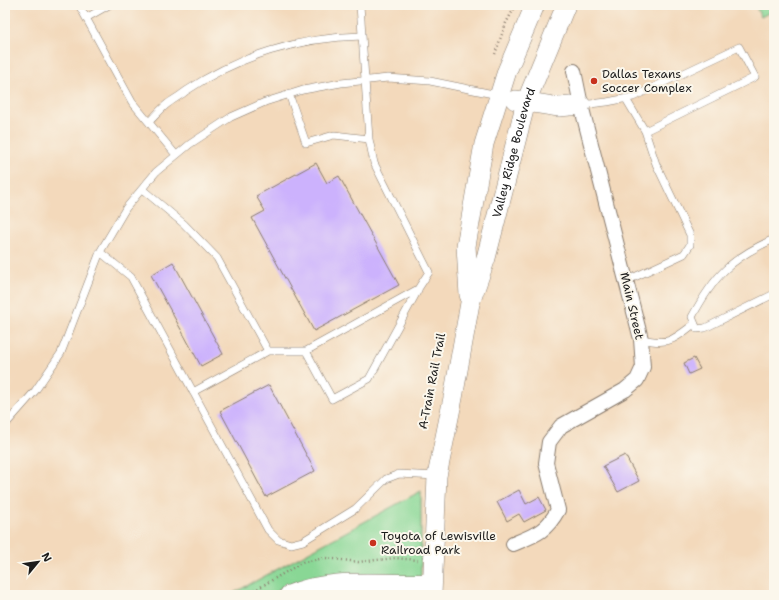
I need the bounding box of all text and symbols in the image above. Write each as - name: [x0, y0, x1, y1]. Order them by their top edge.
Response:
- place label: Dallas Texans Soccer Complex: [602, 66, 692, 96]
- marker: Dallas Texans Soccer Complex: [589, 76, 599, 86]
- street label: Valley Ridge Boulevard: [489, 85, 539, 219]
- street label: Main Street: [616, 271, 648, 341]
- street label: A-Train Rail Trail: [415, 331, 449, 430]
- place label: Toyota of Lewisville Railroad Park: [381, 528, 496, 558]
- marker: Toyota of Lewisville Railroad Park: [368, 538, 378, 548]
- north arrow: [18, 542, 58, 582]
- text: N: [38, 550, 55, 565]

